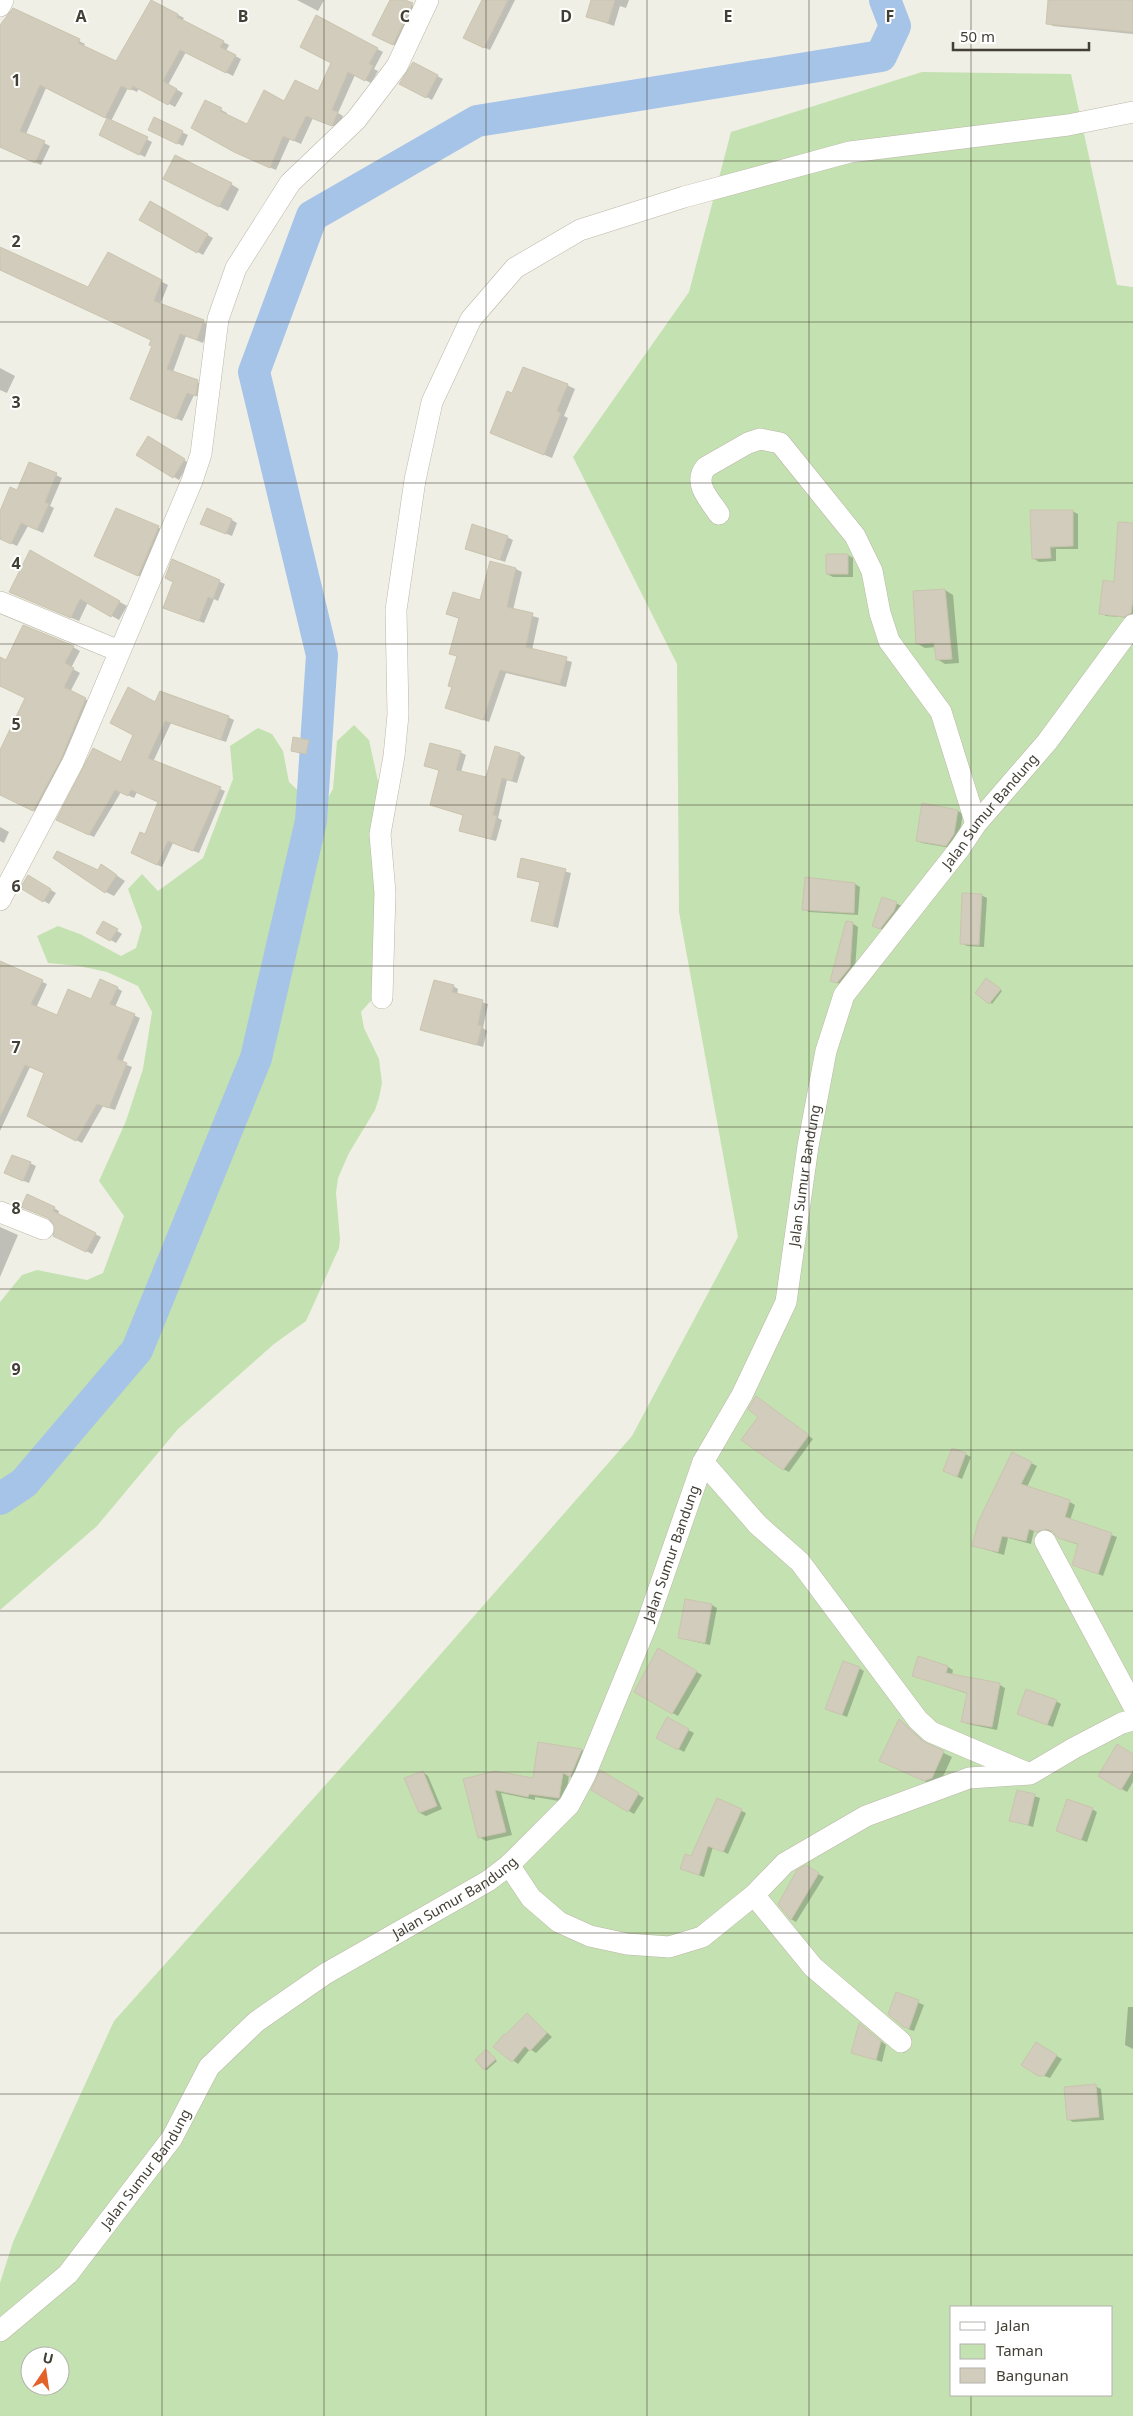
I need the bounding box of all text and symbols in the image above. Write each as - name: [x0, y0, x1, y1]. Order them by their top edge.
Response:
- text: A: [75, 5, 87, 27]
- text: B: [238, 5, 248, 27]
- text: C: [400, 5, 410, 27]
- text: D: [560, 5, 572, 27]
- text: E: [724, 5, 733, 27]
- text: F: [886, 5, 894, 27]
- scale bar: [953, 20, 1089, 52]
- text: 50 m: [960, 26, 995, 46]
- text: 1: [11, 69, 21, 91]
- text: 2: [11, 230, 21, 252]
- text: 3: [11, 391, 21, 413]
- text: 4: [11, 552, 21, 574]
- text: 5: [11, 713, 21, 735]
- street label: Jalan Sumur Bandung: [936, 749, 1042, 874]
- text: 6: [11, 875, 21, 897]
- text: 7: [11, 1036, 21, 1058]
- street label: Jalan Sumur Bandung: [784, 1103, 825, 1249]
- text: 8: [11, 1197, 21, 1219]
- text: 9: [11, 1358, 21, 1380]
- street label: Jalan Sumur Bandung: [638, 1482, 703, 1626]
- street label: Jalan Sumur Bandung: [387, 1852, 521, 1944]
- street label: Jalan Sumur Bandung: [95, 2105, 195, 2234]
- legend: [950, 2306, 1113, 2396]
- text: Jalan: [994, 2315, 1030, 2335]
- text: Taman: [996, 2340, 1043, 2360]
- north arrow: [20, 2346, 70, 2396]
- text: U: [41, 2347, 55, 2368]
- text: Bangunan: [996, 2365, 1069, 2385]

